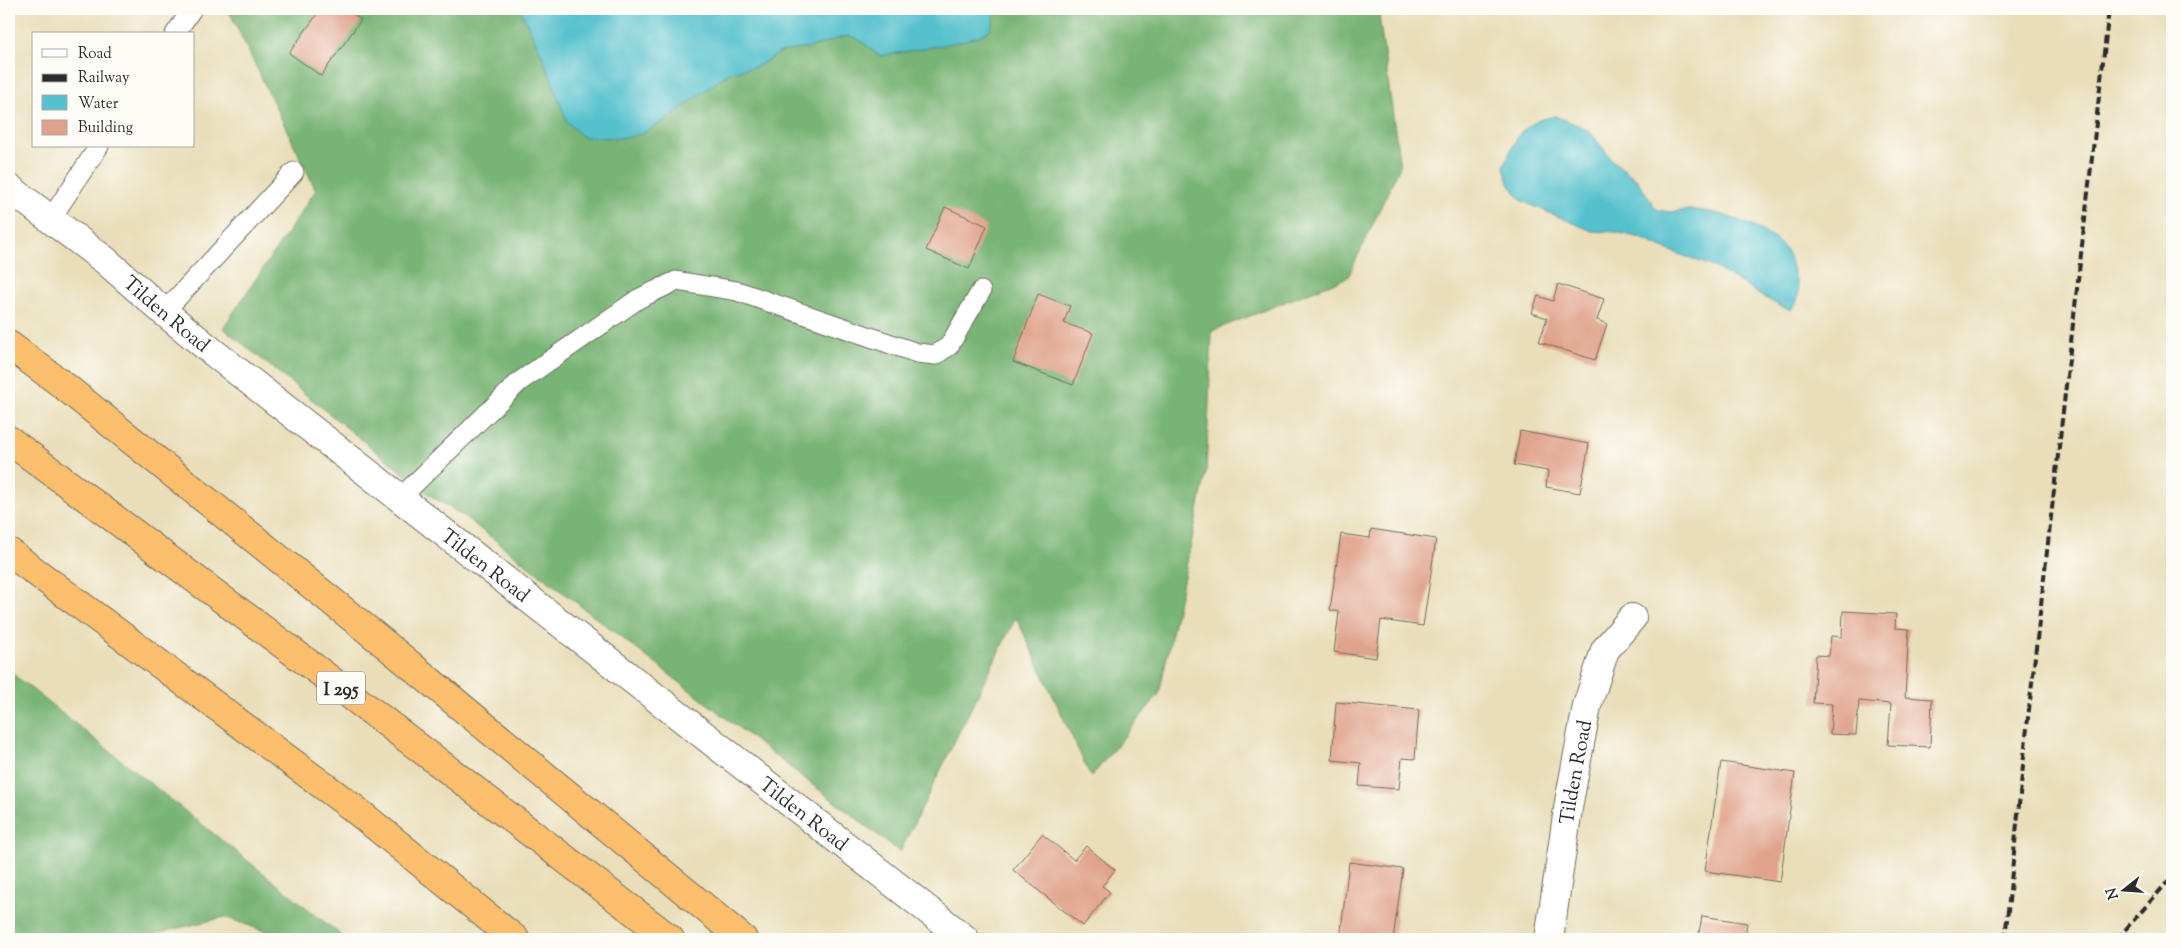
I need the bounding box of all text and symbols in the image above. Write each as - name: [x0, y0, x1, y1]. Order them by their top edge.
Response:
- legend: [32, 32, 195, 148]
- text: Road: [78, 44, 112, 65]
- text: Railway: [78, 68, 130, 89]
- text: Water: [78, 94, 119, 115]
- text: Building: [78, 118, 133, 139]
- street label: Tilden Road: [116, 270, 215, 361]
- street label: Tilden Road: [434, 523, 535, 611]
- road number: I 295: [317, 671, 365, 704]
- street label: Tilden Road: [1554, 718, 1601, 827]
- street label: Tilden Road: [752, 772, 853, 860]
- north arrow: [2098, 866, 2148, 916]
- text: N: [2102, 885, 2125, 901]

